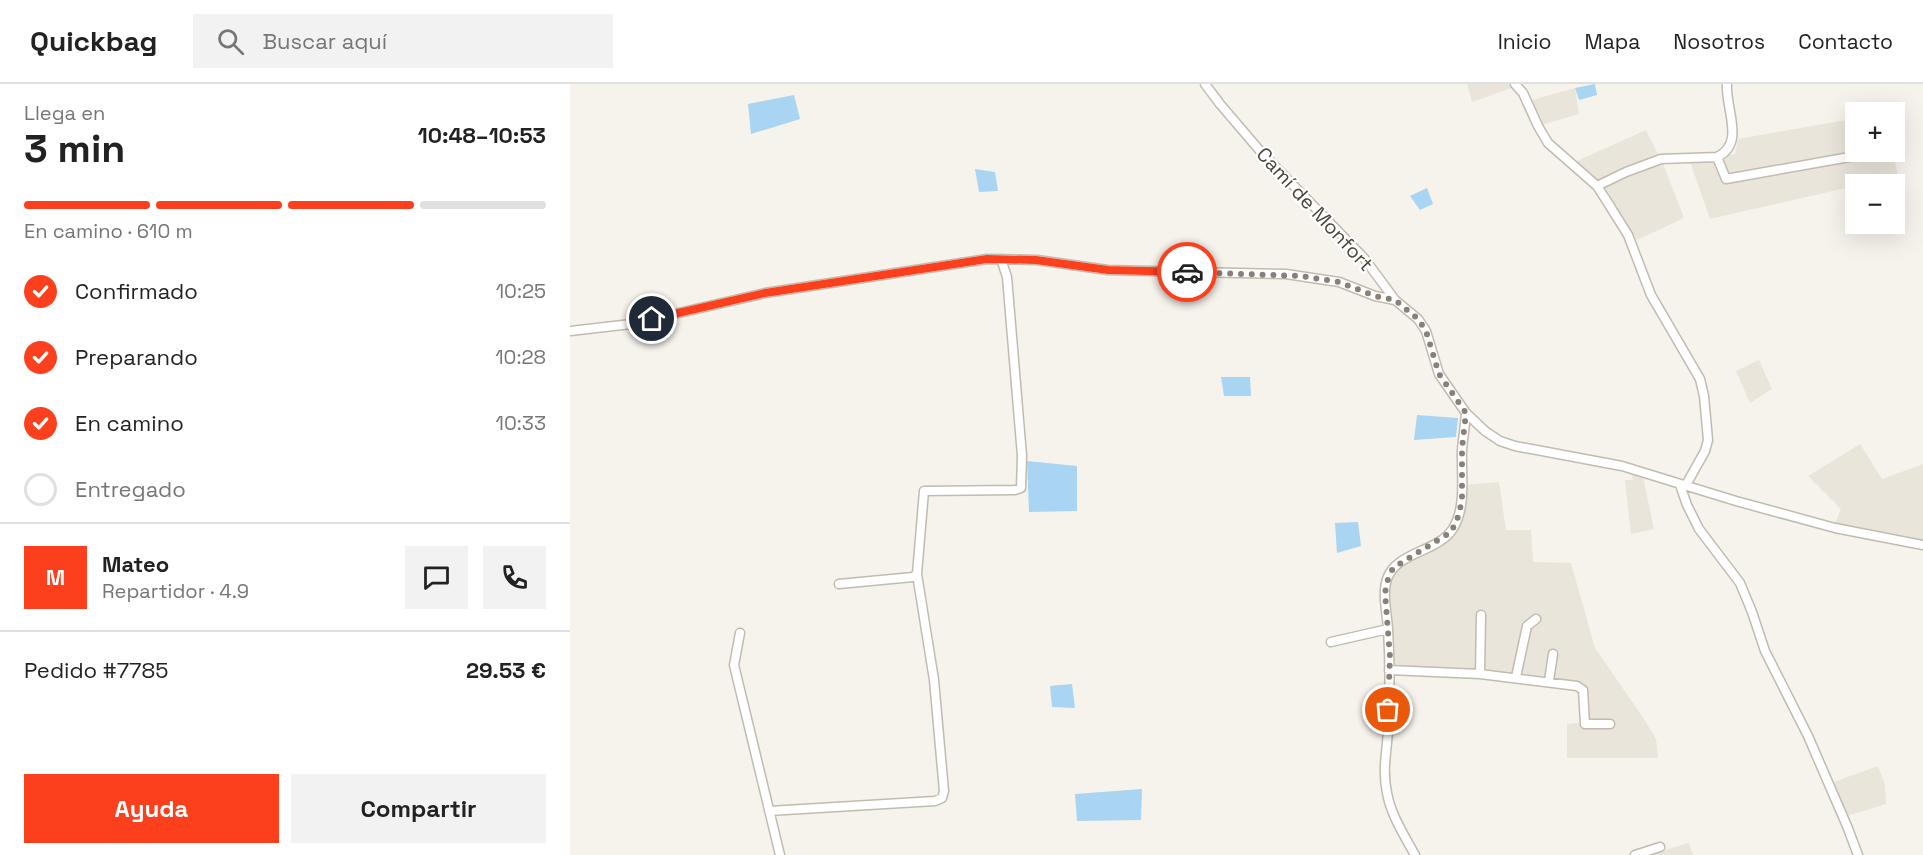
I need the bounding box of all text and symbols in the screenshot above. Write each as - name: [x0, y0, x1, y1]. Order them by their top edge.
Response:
- search box: [193, 14, 613, 68]
- text: Quickbag: [30, 23, 157, 59]
- icon: search: [214, 25, 247, 58]
- text: Buscar aquí: [262, 27, 387, 55]
- text: Inicio: [1498, 28, 1552, 55]
- text: Mapa: [1585, 28, 1640, 55]
- text: Nosotros: [1673, 28, 1765, 55]
- text: Contacto: [1798, 28, 1893, 55]
- text: Llega en: [24, 100, 105, 126]
- map controls: [1845, 102, 1905, 234]
- button: +: [1845, 102, 1905, 162]
- text: 10:48–10:53: [418, 121, 546, 149]
- text: 3 min: [24, 124, 125, 173]
- street label: Camí de Monfort: [1251, 141, 1379, 277]
- button: −: [1845, 174, 1905, 234]
- text: En camino · 610 m: [24, 218, 193, 244]
- courier: [1157, 242, 1217, 302]
- icon: car: [1171, 256, 1204, 289]
- icon: check: [24, 275, 57, 308]
- text: Confirmado: [75, 277, 198, 305]
- text: 10:25: [496, 278, 546, 304]
- pin: [626, 293, 677, 344]
- icon: home: [635, 302, 668, 335]
- icon: check: [24, 341, 57, 374]
- text: Preparando: [75, 343, 198, 371]
- text: 10:28: [495, 344, 546, 370]
- icon: check: [24, 407, 57, 440]
- text: En camino: [75, 409, 184, 437]
- text: 10:33: [496, 410, 546, 436]
- text: Entregado: [75, 475, 186, 503]
- button: chat: [405, 546, 468, 609]
- button: phone: [483, 546, 546, 609]
- text: Mateo: [102, 550, 169, 578]
- text: M: [46, 563, 65, 591]
- text: Repartidor · 4.9: [102, 578, 249, 604]
- text: Pedido #7785: [24, 656, 168, 684]
- text: 29.53 €: [466, 656, 546, 684]
- pin: [1362, 684, 1413, 735]
- icon: bag: [1371, 693, 1404, 726]
- button: Ayuda: [24, 774, 279, 843]
- button: Compartir: [291, 774, 546, 843]

